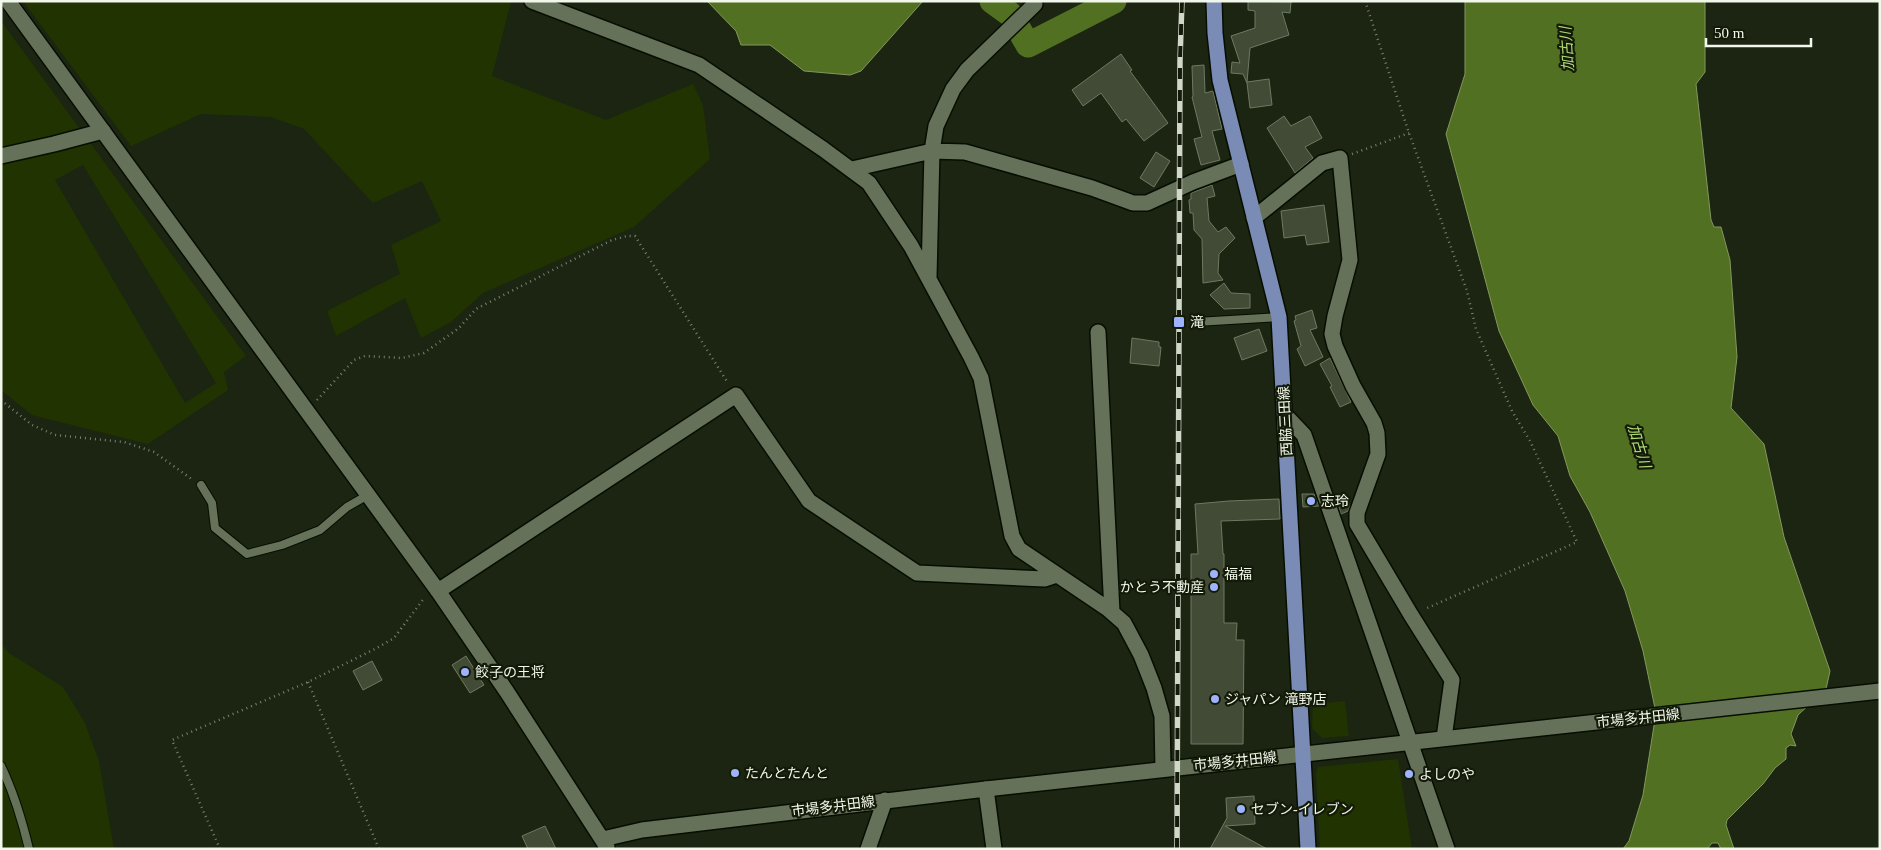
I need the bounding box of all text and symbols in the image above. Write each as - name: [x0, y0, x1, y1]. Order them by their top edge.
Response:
- scale bar: [1706, 15, 1811, 47]
- water label: 加古川: [1557, 24, 1577, 72]
- text: 50 m: [1714, 25, 1745, 41]
- marker: 滝: [1172, 315, 1186, 329]
- place label: 滝: [1190, 315, 1204, 330]
- street label: 西脇三田線: [1276, 386, 1295, 456]
- water label: 加古川: [1625, 422, 1654, 472]
- place label: 志玲: [1321, 494, 1349, 509]
- marker: 志玲: [1305, 495, 1317, 507]
- place label: 福福: [1224, 567, 1252, 582]
- marker: 福福: [1208, 568, 1220, 580]
- place label: かとう不動産: [1120, 580, 1204, 595]
- marker: かとう不動産: [1208, 581, 1220, 593]
- place label: 餃子の王将: [475, 665, 545, 680]
- marker: 餃子の王将: [459, 666, 471, 678]
- place label: ジャパン 滝野店: [1225, 692, 1327, 707]
- marker: ジャパン 滝野店: [1209, 693, 1221, 705]
- street label: 市場多井田線: [1595, 706, 1681, 730]
- street label: 市場多井田線: [1192, 749, 1278, 773]
- place label: たんとたんと: [745, 766, 829, 781]
- marker: たんとたんと: [729, 767, 741, 779]
- place label: よしのや: [1419, 767, 1475, 782]
- marker: よしのや: [1403, 768, 1415, 780]
- street label: 市場多井田線: [790, 793, 876, 819]
- place label: セブン-イレブン: [1251, 801, 1354, 817]
- marker: セブン-イレブン: [1235, 803, 1247, 815]

